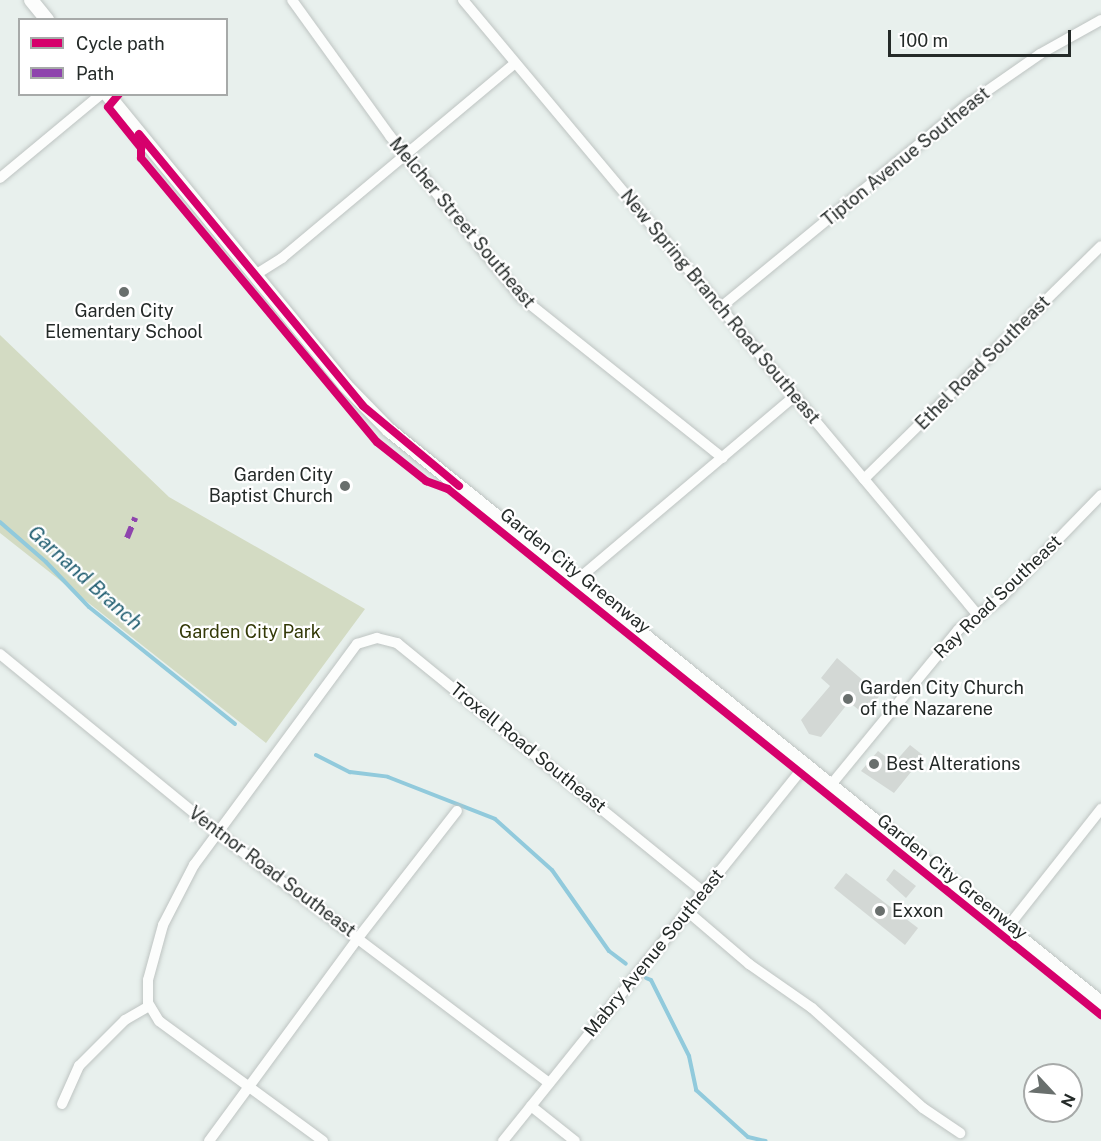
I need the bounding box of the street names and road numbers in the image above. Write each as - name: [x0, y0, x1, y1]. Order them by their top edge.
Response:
- street label: Tipton Avenue Southeast: [818, 83, 994, 231]
- street label: Melcher Street Southeast: [384, 134, 540, 312]
- street label: New Spring Branch Road Southeast: [616, 186, 824, 428]
- street label: Ethel Road Southeast: [911, 291, 1055, 435]
- street label: Garden City Greenway: [495, 504, 655, 638]
- street label: Ray Road Southeast: [930, 531, 1066, 663]
- street label: Troxell Road Southeast: [446, 678, 610, 818]
- street label: Ventnor Road Southeast: [184, 802, 360, 942]
- street label: Garden City Greenway: [872, 810, 1032, 944]
- street label: Mabry Avenue Southeast: [580, 865, 728, 1041]

